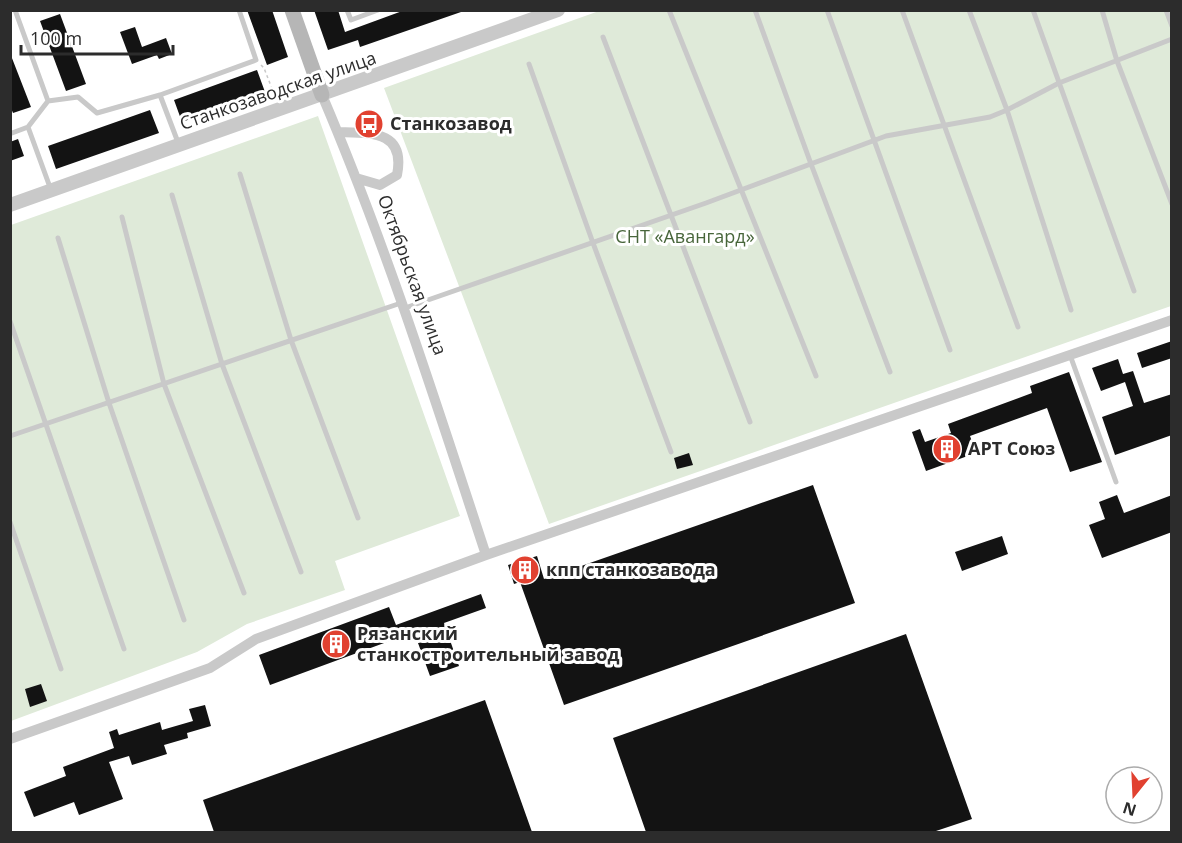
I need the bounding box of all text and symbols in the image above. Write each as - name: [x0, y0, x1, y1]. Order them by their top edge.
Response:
- scale bar: [21, 18, 172, 56]
- text: 100 m: [30, 26, 82, 50]
- street label: Станкозаводская улица: [176, 45, 379, 135]
- bus stop icon: Станкозавод: [353, 108, 385, 140]
- place label: Станкозавод: [390, 111, 512, 135]
- street label: Октябрьская улица: [373, 191, 453, 358]
- park label: СНТ «Авангард»: [615, 224, 755, 248]
- building icon: АРТ Союз: [931, 433, 963, 465]
- place label: АРТ Союз: [968, 436, 1055, 460]
- building icon: кпп станкозавода: [509, 554, 541, 586]
- place label: кпп станкозавода: [546, 557, 716, 581]
- place label: Рязанский станкостроительный завод: [357, 621, 619, 666]
- building icon: Рязанский станкостроительный завод: [320, 628, 352, 660]
- north arrow: [1104, 765, 1164, 825]
- text: N: [1120, 797, 1139, 822]

